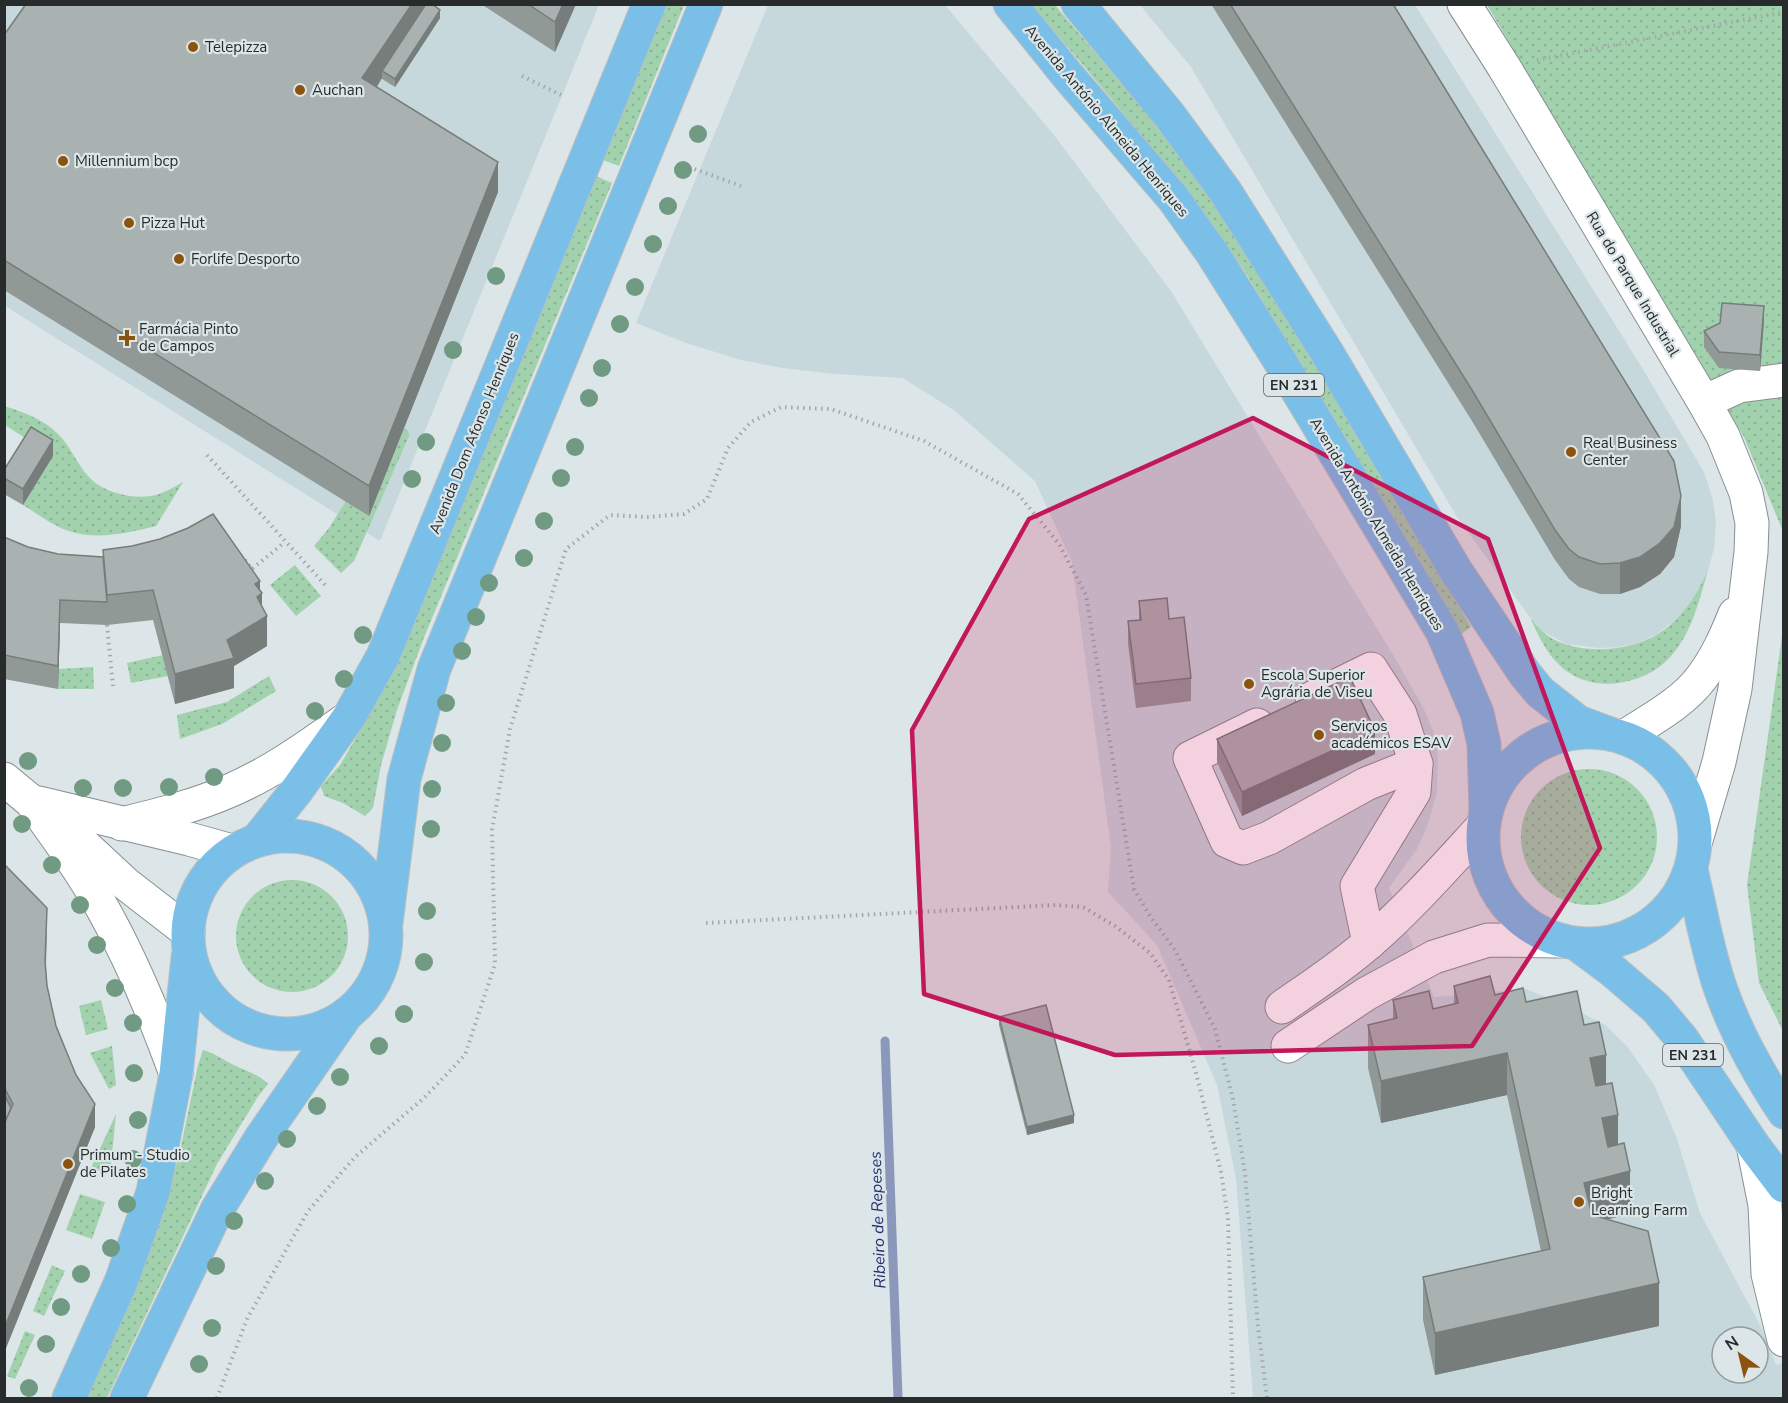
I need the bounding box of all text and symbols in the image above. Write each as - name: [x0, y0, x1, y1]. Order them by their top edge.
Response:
- street label: Avenida António Almeida Henriques: [1021, 21, 1193, 221]
- place label: Telepizza: [205, 37, 267, 57]
- marker: Telepizza: [186, 40, 200, 54]
- place label: Auchan: [312, 80, 363, 100]
- marker: Auchan: [293, 83, 307, 97]
- place label: Millennium bcp: [75, 151, 178, 171]
- marker: Millennium bcp: [56, 154, 70, 168]
- street label: Rua do Parque Industrial: [1582, 208, 1685, 361]
- place label: Pizza Hut: [141, 213, 205, 233]
- marker: Pizza Hut: [122, 216, 136, 230]
- place label: Forlife Desporto: [191, 249, 300, 269]
- marker: Forlife Desporto: [172, 252, 186, 266]
- place label: Farmácia Pinto de Campos: [139, 319, 238, 356]
- street label: Avenida Dom Afonso Henriques: [424, 329, 524, 537]
- marker: Farmácia Pinto de Campos: [120, 331, 134, 345]
- road number: EN 231: [1264, 374, 1324, 396]
- street label: Avenida António Almeida Henriques: [1305, 414, 1449, 634]
- place label: Real Business Center: [1583, 433, 1677, 470]
- marker: Real Business Center: [1564, 445, 1578, 459]
- place label: Escola Superior Agrária de Viseu: [1261, 665, 1373, 702]
- marker: Escola Superior Agrária de Viseu: [1242, 677, 1256, 691]
- place label: Serviços académicos ESAV: [1331, 716, 1452, 753]
- marker: Serviços académicos ESAV: [1312, 728, 1326, 742]
- road number: EN 231: [1663, 1044, 1723, 1066]
- place label: Primum - Studio de Pilates: [80, 1145, 190, 1182]
- water label: Ribeiro de Repeses: [865, 1151, 891, 1289]
- marker: Primum - Studio de Pilates: [61, 1157, 75, 1171]
- place label: Bright Learning Farm: [1591, 1183, 1688, 1220]
- marker: Bright Learning Farm: [1572, 1195, 1586, 1209]
- north arrow: [1710, 1325, 1770, 1385]
- text: N: [1721, 1331, 1743, 1356]

